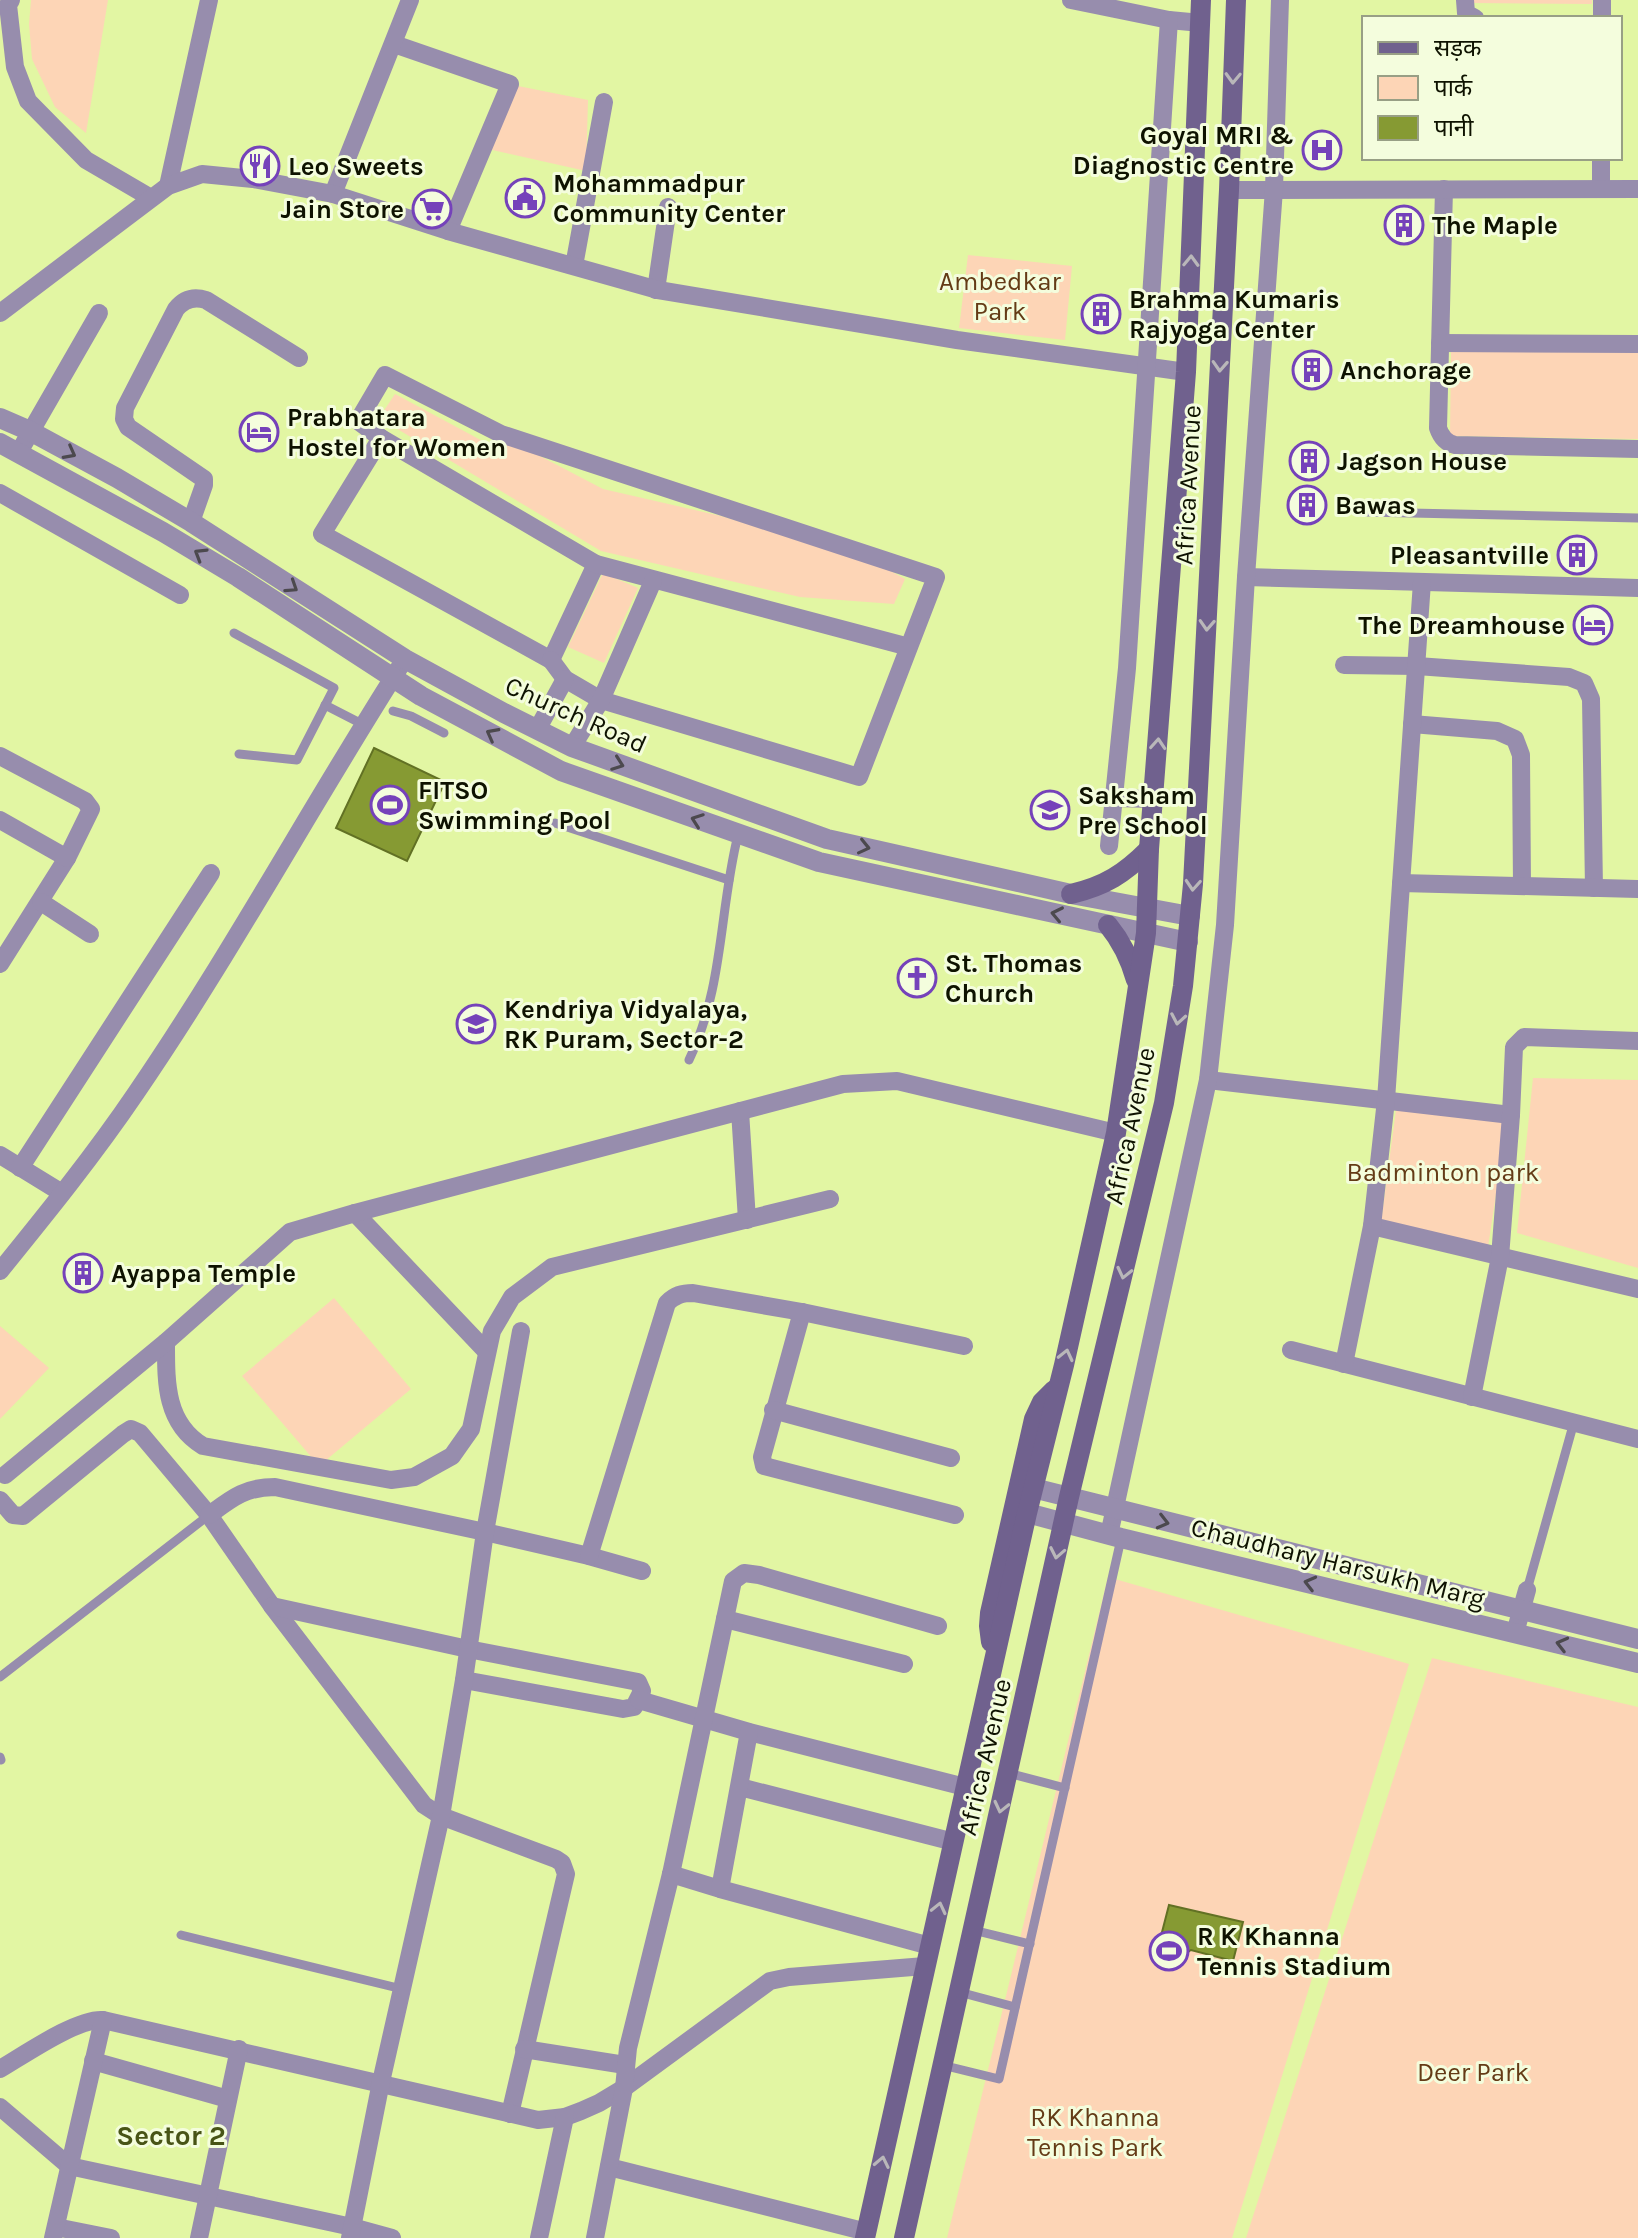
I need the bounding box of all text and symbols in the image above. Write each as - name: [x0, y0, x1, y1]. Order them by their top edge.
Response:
- legend: [1362, 16, 1622, 160]
- text: सड़क: [1434, 34, 1482, 62]
- one-way arrow: [1225, 72, 1242, 85]
- text: पार्क: [1434, 74, 1473, 102]
- text: पानी: [1434, 114, 1474, 142]
- place label: Goyal MRI & Diagnostic Centre: [1073, 120, 1294, 181]
- hospital icon: Goyal MRI & Diagnostic Centre: [1301, 129, 1343, 171]
- restaurant icon: Leo Sweets: [239, 145, 281, 187]
- place label: Leo Sweets: [288, 151, 424, 182]
- place label: Mohammadpur Community Center: [553, 168, 786, 229]
- public building icon: Mohammadpur Community Center: [504, 177, 546, 219]
- supermarket icon: Jain Store: [411, 188, 453, 230]
- place label: Jain Store: [280, 194, 404, 225]
- building icon: The Maple: [1383, 204, 1425, 246]
- place label: The Maple: [1432, 210, 1558, 241]
- one-way arrow: [1182, 254, 1199, 267]
- park label: Ambedkar Park: [939, 266, 1061, 327]
- place label: Brahma Kumaris Rajyoga Center: [1129, 284, 1340, 345]
- building icon: Brahma Kumaris Rajyoga Center: [1080, 293, 1122, 335]
- building icon: Anchorage: [1291, 349, 1333, 391]
- place label: Anchorage: [1340, 355, 1471, 386]
- one-way arrow: [1212, 360, 1229, 373]
- place label: Prabhatara Hostel for Women: [287, 402, 506, 463]
- street label: Africa Avenue: [1168, 404, 1208, 566]
- hotel icon: Prabhatara Hostel for Women: [238, 411, 280, 453]
- building icon: Jagson House: [1288, 440, 1330, 482]
- one-way arrow: [61, 443, 76, 458]
- place label: Jagson House: [1337, 446, 1507, 477]
- building icon: Bawas: [1286, 484, 1328, 526]
- place label: Bawas: [1335, 490, 1416, 521]
- building icon: Pleasantville: [1556, 534, 1598, 576]
- place label: Pleasantville: [1390, 540, 1549, 571]
- one-way arrow: [194, 548, 209, 564]
- one-way arrow: [283, 577, 298, 592]
- hotel icon: The Dreamhouse: [1572, 604, 1614, 646]
- place label: The Dreamhouse: [1358, 610, 1565, 641]
- one-way arrow: [1198, 619, 1215, 632]
- street label: Church Road: [500, 670, 652, 760]
- one-way arrow: [486, 728, 501, 743]
- one-way arrow: [1149, 737, 1166, 750]
- one-way arrow: [611, 754, 625, 771]
- place label: FITSO Swimming Pool: [418, 775, 611, 836]
- place label: Saksham Pre School: [1078, 780, 1208, 841]
- sports icon: FITSO Swimming Pool: [369, 784, 411, 826]
- school or university icon: Saksham Pre School: [1029, 789, 1071, 831]
- one-way arrow: [691, 813, 705, 830]
- one-way arrow: [857, 838, 871, 855]
- one-way arrow: [1185, 879, 1202, 892]
- one-way arrow: [1050, 906, 1064, 923]
- place label: St. Thomas Church: [945, 948, 1082, 1009]
- church icon: St. Thomas Church: [896, 957, 938, 999]
- place label: Kendriya Vidyalaya, RK Puram, Sector-2: [504, 994, 747, 1055]
- school or university icon: Kendriya Vidyalaya, RK Puram, Sector-2: [455, 1003, 497, 1045]
- one-way arrow: [1170, 1012, 1187, 1026]
- street label: Africa Avenue: [1098, 1044, 1162, 1208]
- park label: Badminton park: [1346, 1157, 1540, 1188]
- building icon: Ayappa Temple: [62, 1252, 104, 1294]
- place label: Ayappa Temple: [111, 1258, 296, 1289]
- one-way arrow: [1116, 1266, 1133, 1280]
- one-way arrow: [1057, 1348, 1074, 1362]
- street label: Chaudhary Harsukh Marg: [1188, 1511, 1488, 1615]
- one-way arrow: [1155, 1512, 1169, 1529]
- one-way arrow: [1049, 1546, 1066, 1560]
- one-way arrow: [1303, 1575, 1317, 1592]
- one-way arrow: [1556, 1637, 1570, 1654]
- street label: Africa Avenue: [952, 1675, 1018, 1839]
- one-way arrow: [993, 1800, 1010, 1814]
- one-way arrow: [929, 1902, 946, 1915]
- place label: R K Khanna Tennis Stadium: [1197, 1921, 1391, 1982]
- sports icon: R K Khanna Tennis Stadium: [1148, 1930, 1190, 1972]
- park label: Deer Park: [1417, 2057, 1529, 2088]
- park label: RK Khanna Tennis Park: [1027, 2102, 1163, 2163]
- district label: Sector 2: [116, 2119, 226, 2152]
- one-way arrow: [873, 2156, 890, 2169]

